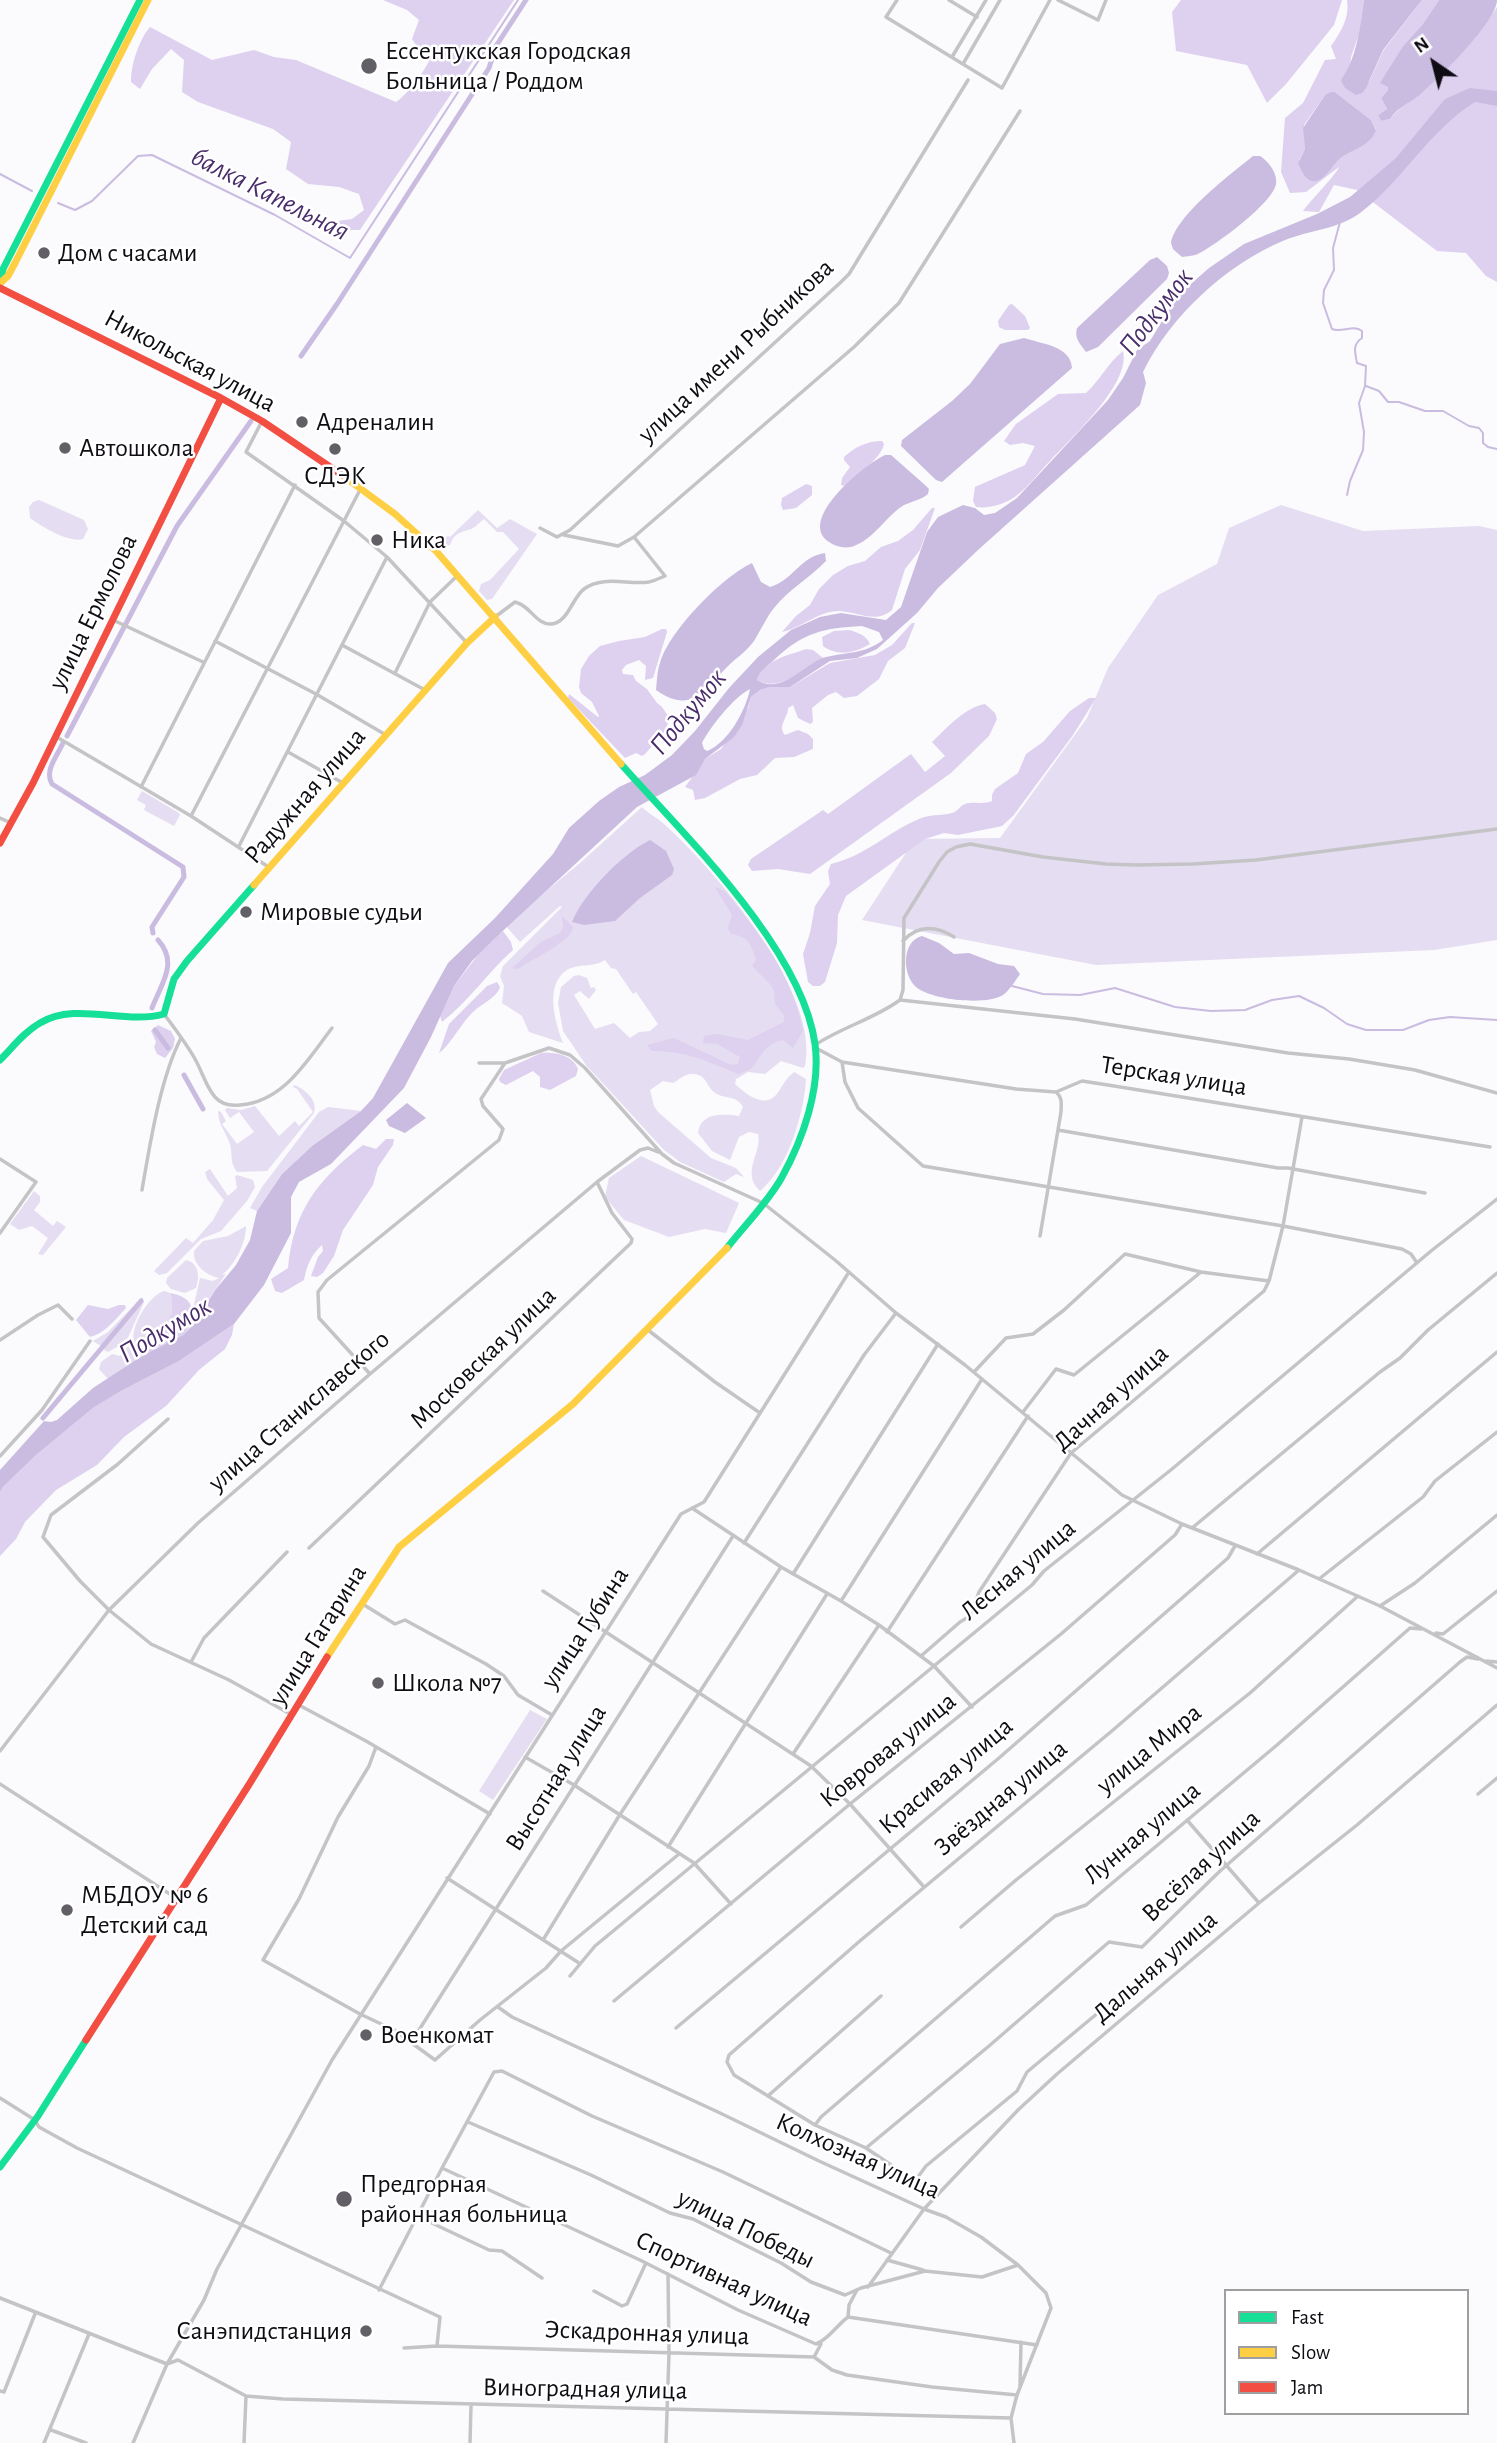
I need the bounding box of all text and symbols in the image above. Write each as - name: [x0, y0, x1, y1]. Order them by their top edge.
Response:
- north arrow: [1399, 28, 1469, 98]
- text: N: [1411, 34, 1433, 57]
- place label: Ессентукская Городская Больница / Роддом: [385, 35, 632, 96]
- marker: Ессентукская Городская Больница / Роддом: [359, 56, 379, 76]
- water label: балка Капельная: [185, 140, 355, 248]
- place label: Дом с часами: [58, 237, 198, 269]
- marker: Дом с часами: [36, 245, 52, 261]
- street label: улица имени Рыбникова: [632, 252, 840, 450]
- water label: Подкумок: [1111, 261, 1201, 363]
- street label: Никольская улица: [99, 303, 281, 419]
- place label: Адреналин: [316, 406, 435, 438]
- marker: Адреналин: [294, 414, 310, 430]
- place label: Автошкола: [79, 432, 194, 464]
- marker: Автошкола: [57, 440, 73, 456]
- marker: СДЭК: [327, 441, 343, 457]
- place label: СДЭК: [304, 460, 366, 492]
- place label: Ника: [391, 524, 446, 556]
- street label: улица Ермолова: [42, 529, 144, 695]
- marker: Ника: [369, 532, 385, 548]
- water label: Подкумок: [642, 662, 734, 762]
- street label: Радужная улица: [238, 722, 372, 870]
- place label: Мировые судьи: [260, 896, 423, 928]
- marker: Мировые судьи: [238, 904, 254, 920]
- street label: Терская улица: [1099, 1049, 1249, 1103]
- street label: Московская улица: [403, 1280, 563, 1436]
- water label: Подкумок: [113, 1289, 217, 1371]
- street label: улица Станиславского: [202, 1324, 396, 1498]
- street label: Дачная улица: [1047, 1338, 1175, 1458]
- street label: Лесная улица: [954, 1513, 1082, 1627]
- street label: улица Гагарина: [262, 1559, 374, 1711]
- street label: улица Губина: [534, 1561, 636, 1695]
- place label: Школа №7: [392, 1667, 502, 1699]
- marker: Школа №7: [370, 1675, 386, 1691]
- street label: Ковровая улица: [814, 1686, 962, 1814]
- street label: улица Мира: [1090, 1697, 1208, 1801]
- street label: Высотная улица: [499, 1699, 613, 1857]
- street label: Красивая улица: [873, 1711, 1019, 1841]
- street label: Звёздная улица: [928, 1733, 1074, 1863]
- street label: Лунная улица: [1077, 1775, 1207, 1891]
- street label: Весёлая улица: [1135, 1803, 1267, 1929]
- place label: МБДОУ № 6 Детский сад: [81, 1879, 209, 1940]
- marker: МБДОУ № 6 Детский сад: [59, 1902, 75, 1918]
- street label: Дальняя улица: [1086, 1904, 1224, 2030]
- place label: Военкомат: [380, 2019, 493, 2051]
- marker: Военкомат: [358, 2027, 374, 2043]
- street label: Колхозная улица: [771, 2106, 945, 2206]
- place label: Предгорная районная больница: [360, 2168, 568, 2230]
- street label: улица Победы: [672, 2182, 820, 2276]
- marker: Предгорная районная больница: [334, 2189, 354, 2209]
- street label: Спортивная улица: [631, 2224, 817, 2334]
- legend: [1224, 2289, 1469, 2415]
- text: Fast: [1291, 2307, 1324, 2328]
- street label: Эскадронная улица: [544, 2314, 750, 2352]
- place label: Санэпидстанция: [176, 2315, 352, 2347]
- marker: Санэпидстанция: [358, 2323, 374, 2339]
- text: Slow: [1291, 2342, 1330, 2363]
- street label: Виноградная улица: [482, 2372, 688, 2406]
- text: Jam: [1291, 2377, 1323, 2398]

